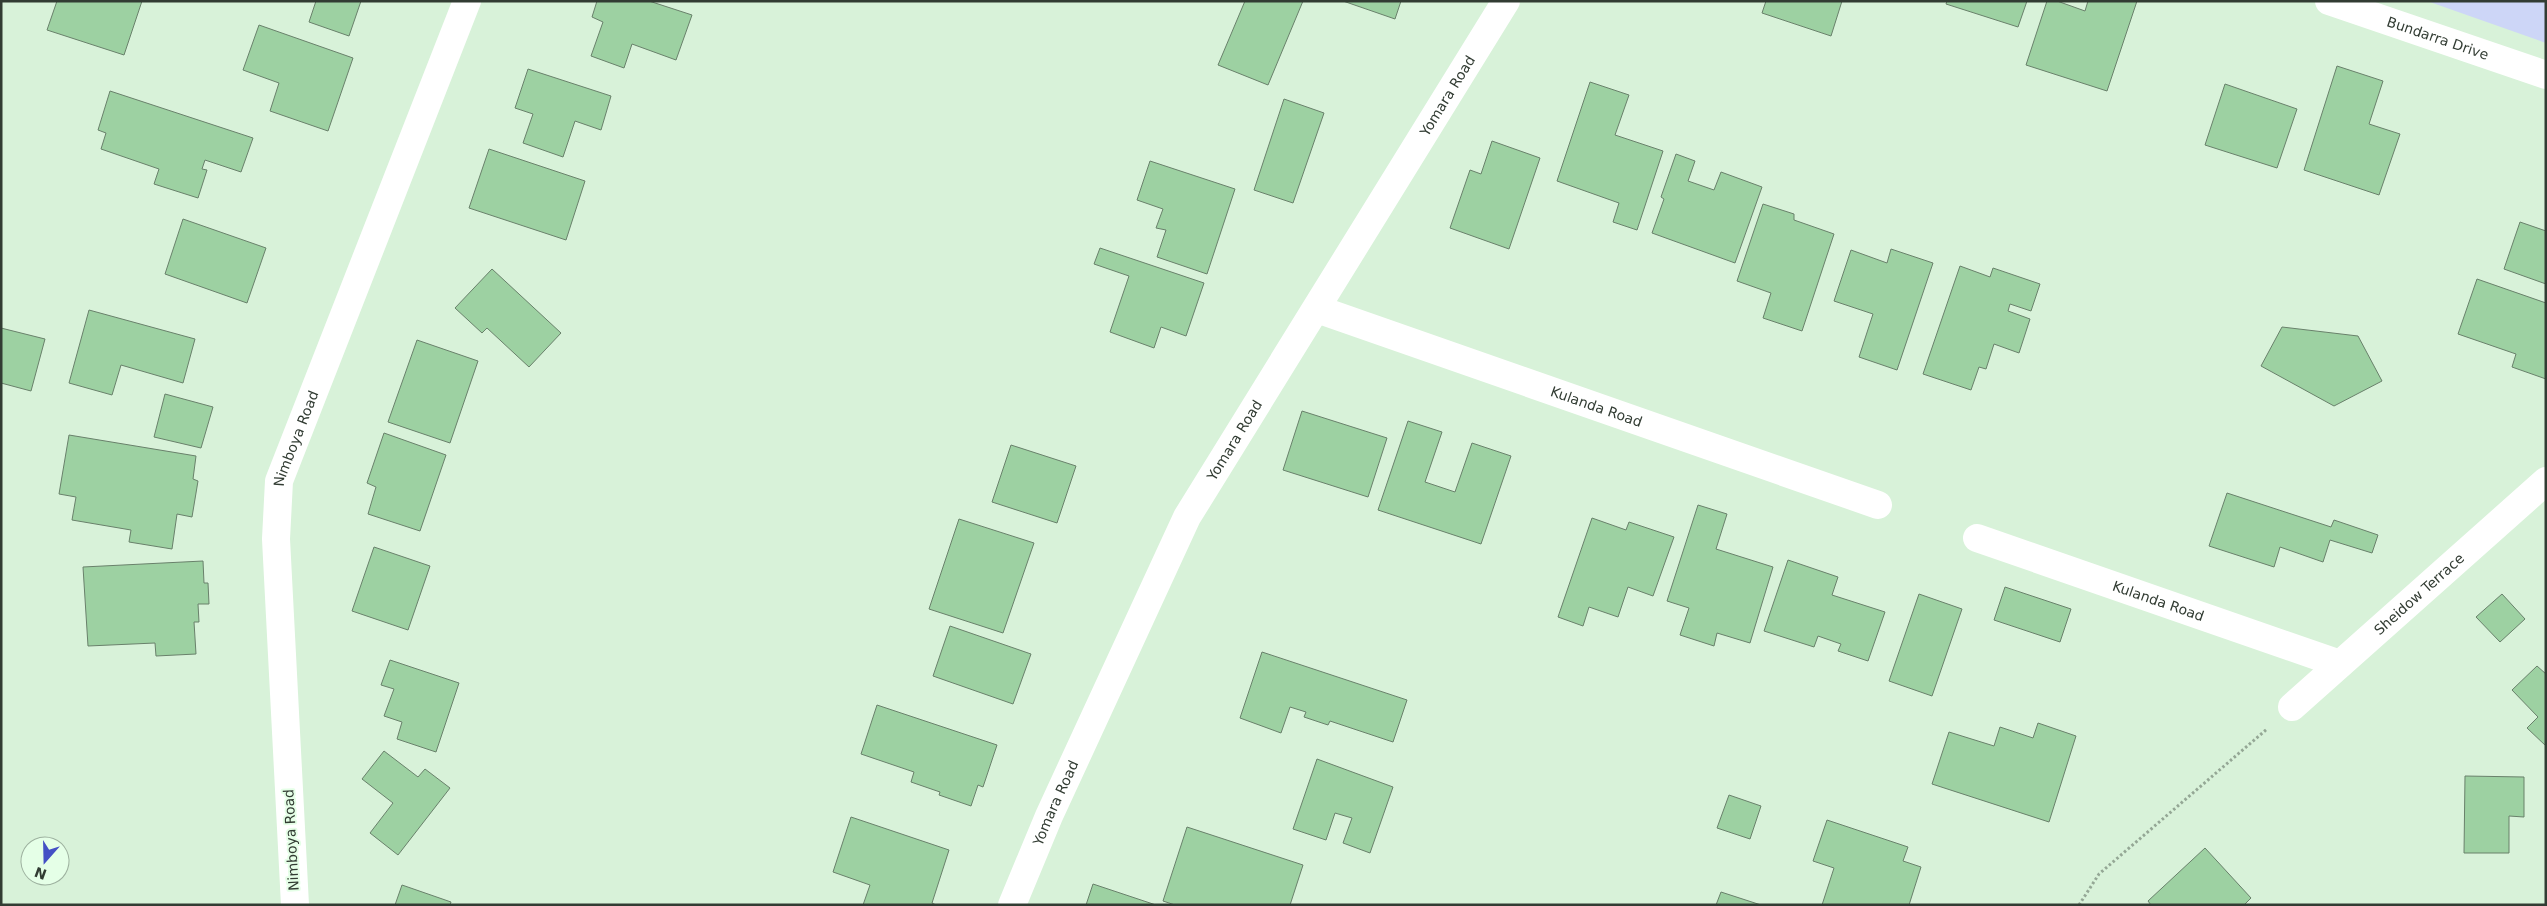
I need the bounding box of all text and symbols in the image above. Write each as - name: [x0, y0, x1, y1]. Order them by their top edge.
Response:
- street label: Bundarra Drive: [2385, 13, 2491, 63]
- street label: Yomara Road: [1416, 53, 1478, 140]
- street label: Kulanda Road: [1549, 383, 1644, 430]
- street label: Nimboya Road: [271, 388, 322, 487]
- street label: Yomara Road: [1203, 397, 1265, 484]
- street label: Sheidow Terrace: [2371, 550, 2467, 638]
- street label: Kulanda Road: [2110, 578, 2206, 624]
- street label: Yomara Road: [1029, 758, 1082, 849]
- street label: Nimboya Road: [280, 789, 302, 891]
- north arrow: [20, 836, 70, 886]
- text: N: [32, 864, 49, 883]

